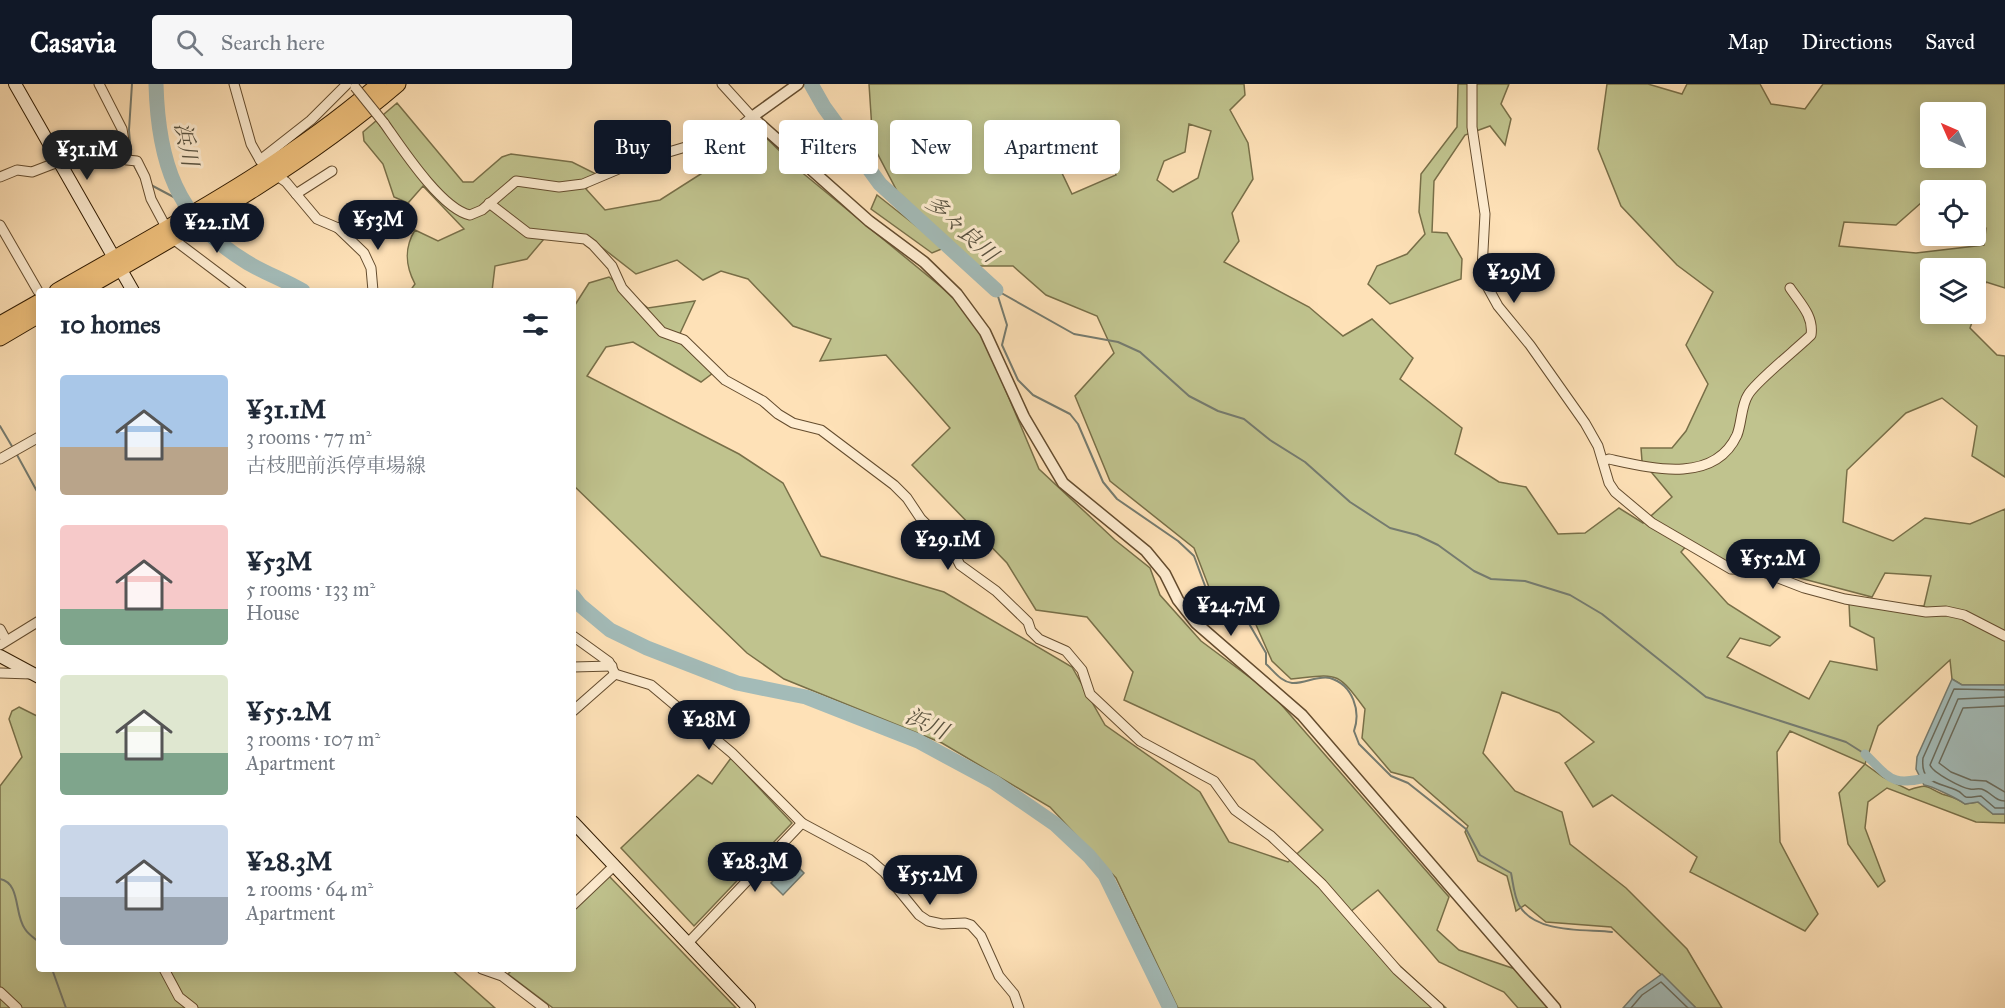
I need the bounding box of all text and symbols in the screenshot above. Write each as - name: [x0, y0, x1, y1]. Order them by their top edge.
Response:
- search box: [152, 15, 572, 69]
- text: Casavia: [30, 25, 116, 60]
- icon: search: [173, 26, 206, 59]
- text: Search here: [221, 29, 325, 56]
- text: Map: [1728, 29, 1769, 55]
- text: Directions: [1802, 29, 1892, 55]
- text: Saved: [1925, 29, 1975, 55]
- north arrow: [1920, 102, 1986, 168]
- map controls: [1920, 102, 1986, 324]
- water label: 浜川: [169, 120, 204, 170]
- chip: Buy: [594, 120, 671, 174]
- chip: Rent: [683, 120, 767, 174]
- chip: Filters: [779, 120, 878, 174]
- chip: New: [890, 120, 972, 174]
- chip: Apartment: [984, 120, 1120, 174]
- pin: ¥31.1M: [38, 130, 136, 181]
- text: ¥31.1M: [56, 137, 118, 161]
- button: locate: [1920, 180, 1986, 246]
- water label: 多々良川: [920, 189, 1005, 269]
- pin: ¥53M: [342, 200, 414, 251]
- pin: ¥22.1M: [168, 203, 266, 254]
- text: ¥53M: [352, 207, 404, 231]
- text: ¥22.1M: [184, 210, 250, 234]
- pin: ¥29M: [1478, 253, 1550, 304]
- button: layers: [1920, 258, 1986, 324]
- text: ¥29M: [1487, 260, 1541, 284]
- text: 10 homes: [60, 308, 161, 340]
- icon: filters: [519, 308, 552, 341]
- text: ¥31.1M: [246, 393, 326, 425]
- icon: home: [108, 399, 180, 471]
- text: 3 rooms · 77 m²: [246, 425, 371, 449]
- text: 古枝肥前浜停車場線: [246, 453, 426, 477]
- pin: ¥29.1M: [899, 520, 997, 571]
- text: ¥29.1M: [915, 527, 981, 551]
- pin: ¥55.2M: [1724, 539, 1822, 590]
- text: ¥53M: [246, 545, 312, 577]
- text: ¥55.2M: [1740, 546, 1806, 570]
- icon: home: [108, 549, 180, 621]
- text: 5 rooms · 133 m²: [246, 577, 375, 601]
- pin: ¥24.7M: [1182, 586, 1280, 637]
- text: ¥24.7M: [1197, 593, 1265, 617]
- text: House: [246, 601, 300, 625]
- text: ¥55.2M: [246, 695, 332, 727]
- icon: home: [108, 699, 180, 771]
- pin: ¥28M: [673, 700, 745, 751]
- water label: 浜川: [901, 702, 954, 746]
- text: ¥28M: [682, 707, 736, 731]
- text: 3 rooms · 107 m²: [246, 727, 380, 751]
- text: Apartment: [246, 751, 335, 775]
- pin: ¥28.3M: [706, 842, 804, 893]
- text: ¥28.3M: [246, 845, 332, 877]
- icon: home: [108, 849, 180, 921]
- text: ¥28.3M: [722, 849, 788, 873]
- pin: ¥55.2M: [881, 855, 979, 906]
- text: ¥55.2M: [897, 862, 963, 886]
- text: 2 rooms · 64 m²: [246, 877, 373, 901]
- text: Apartment: [246, 901, 335, 925]

